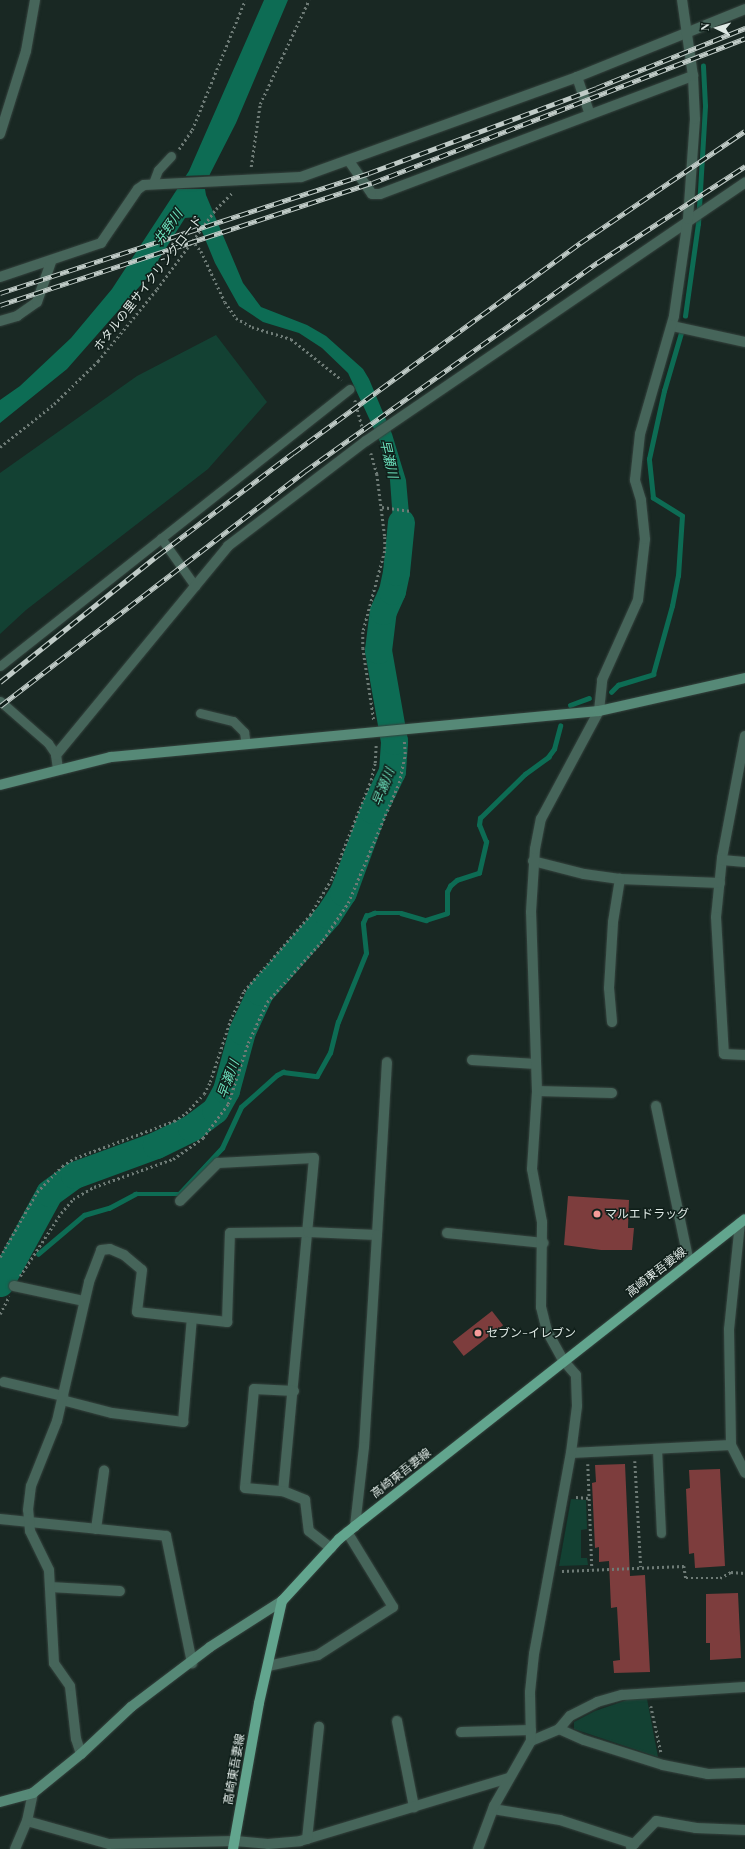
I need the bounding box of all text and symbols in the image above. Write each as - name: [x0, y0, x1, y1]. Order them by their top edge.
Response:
- north arrow: [697, 8, 737, 48]
- text: N: [697, 22, 712, 32]
- water label: 井野川: [150, 207, 186, 247]
- street label: ホタルの里サイクリングロード: [91, 212, 205, 354]
- water label: 早瀬川: [377, 438, 401, 480]
- water label: 早瀬川: [368, 766, 398, 808]
- water label: 早瀬川: [214, 1058, 242, 1100]
- place label: マルエドラッグ: [605, 1207, 689, 1221]
- marker: マルエドラッグ: [592, 1209, 602, 1219]
- street label: 高崎東吾妻線: [623, 1244, 689, 1300]
- place label: セブン-イレブン: [486, 1326, 576, 1340]
- marker: セブン-イレブン: [473, 1328, 483, 1338]
- street label: 高崎東吾妻線: [368, 1445, 434, 1501]
- street label: 高崎東吾妻線: [221, 1732, 247, 1806]

